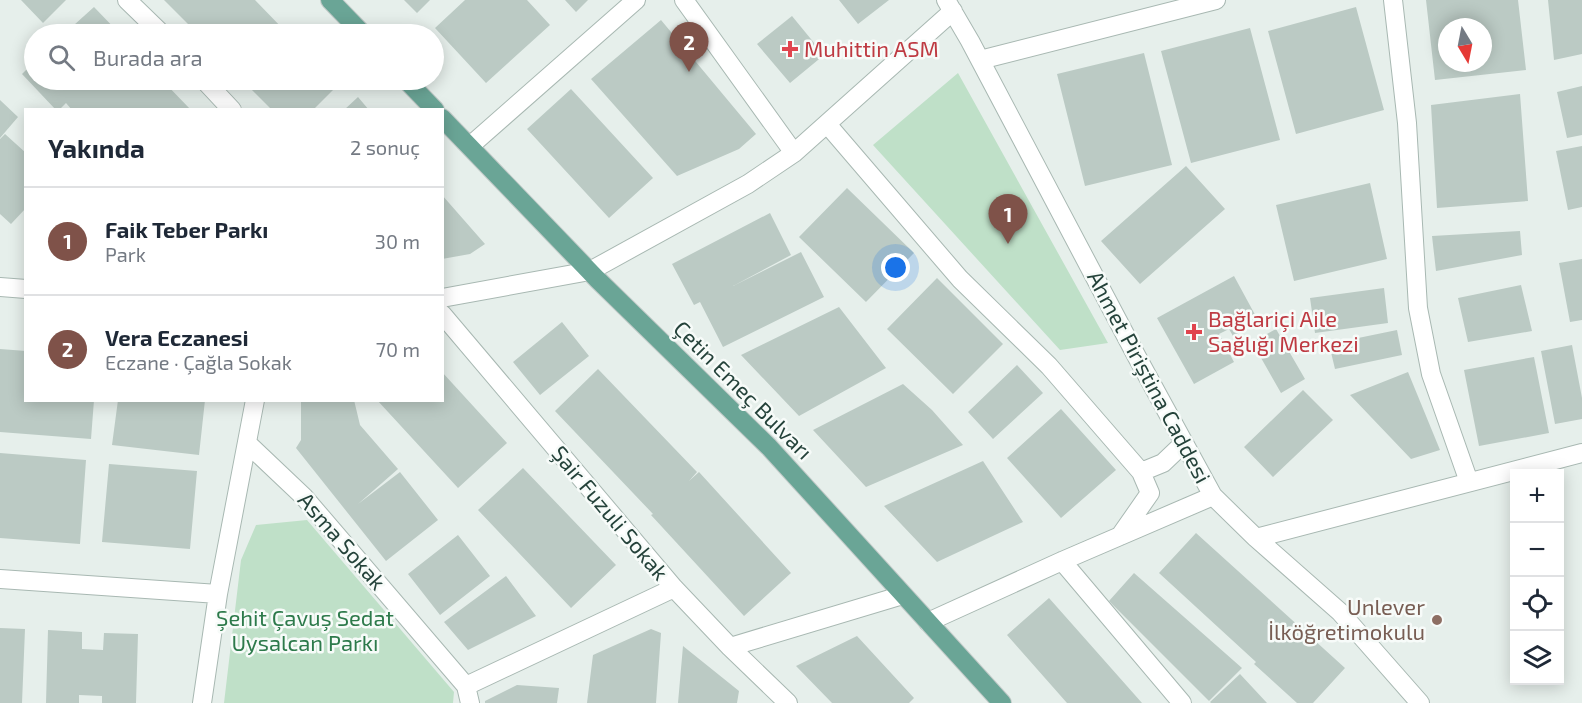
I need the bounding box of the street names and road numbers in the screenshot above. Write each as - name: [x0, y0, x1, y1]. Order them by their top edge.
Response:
- street label: Ahmet Piriştina Caddesi: [1081, 266, 1217, 488]
- street label: Çetin Emeç Bulvarı: [668, 315, 818, 465]
- street label: Şair Fuzuli Sokak: [546, 440, 674, 586]
- street label: Asma Sokak: [293, 486, 392, 594]

